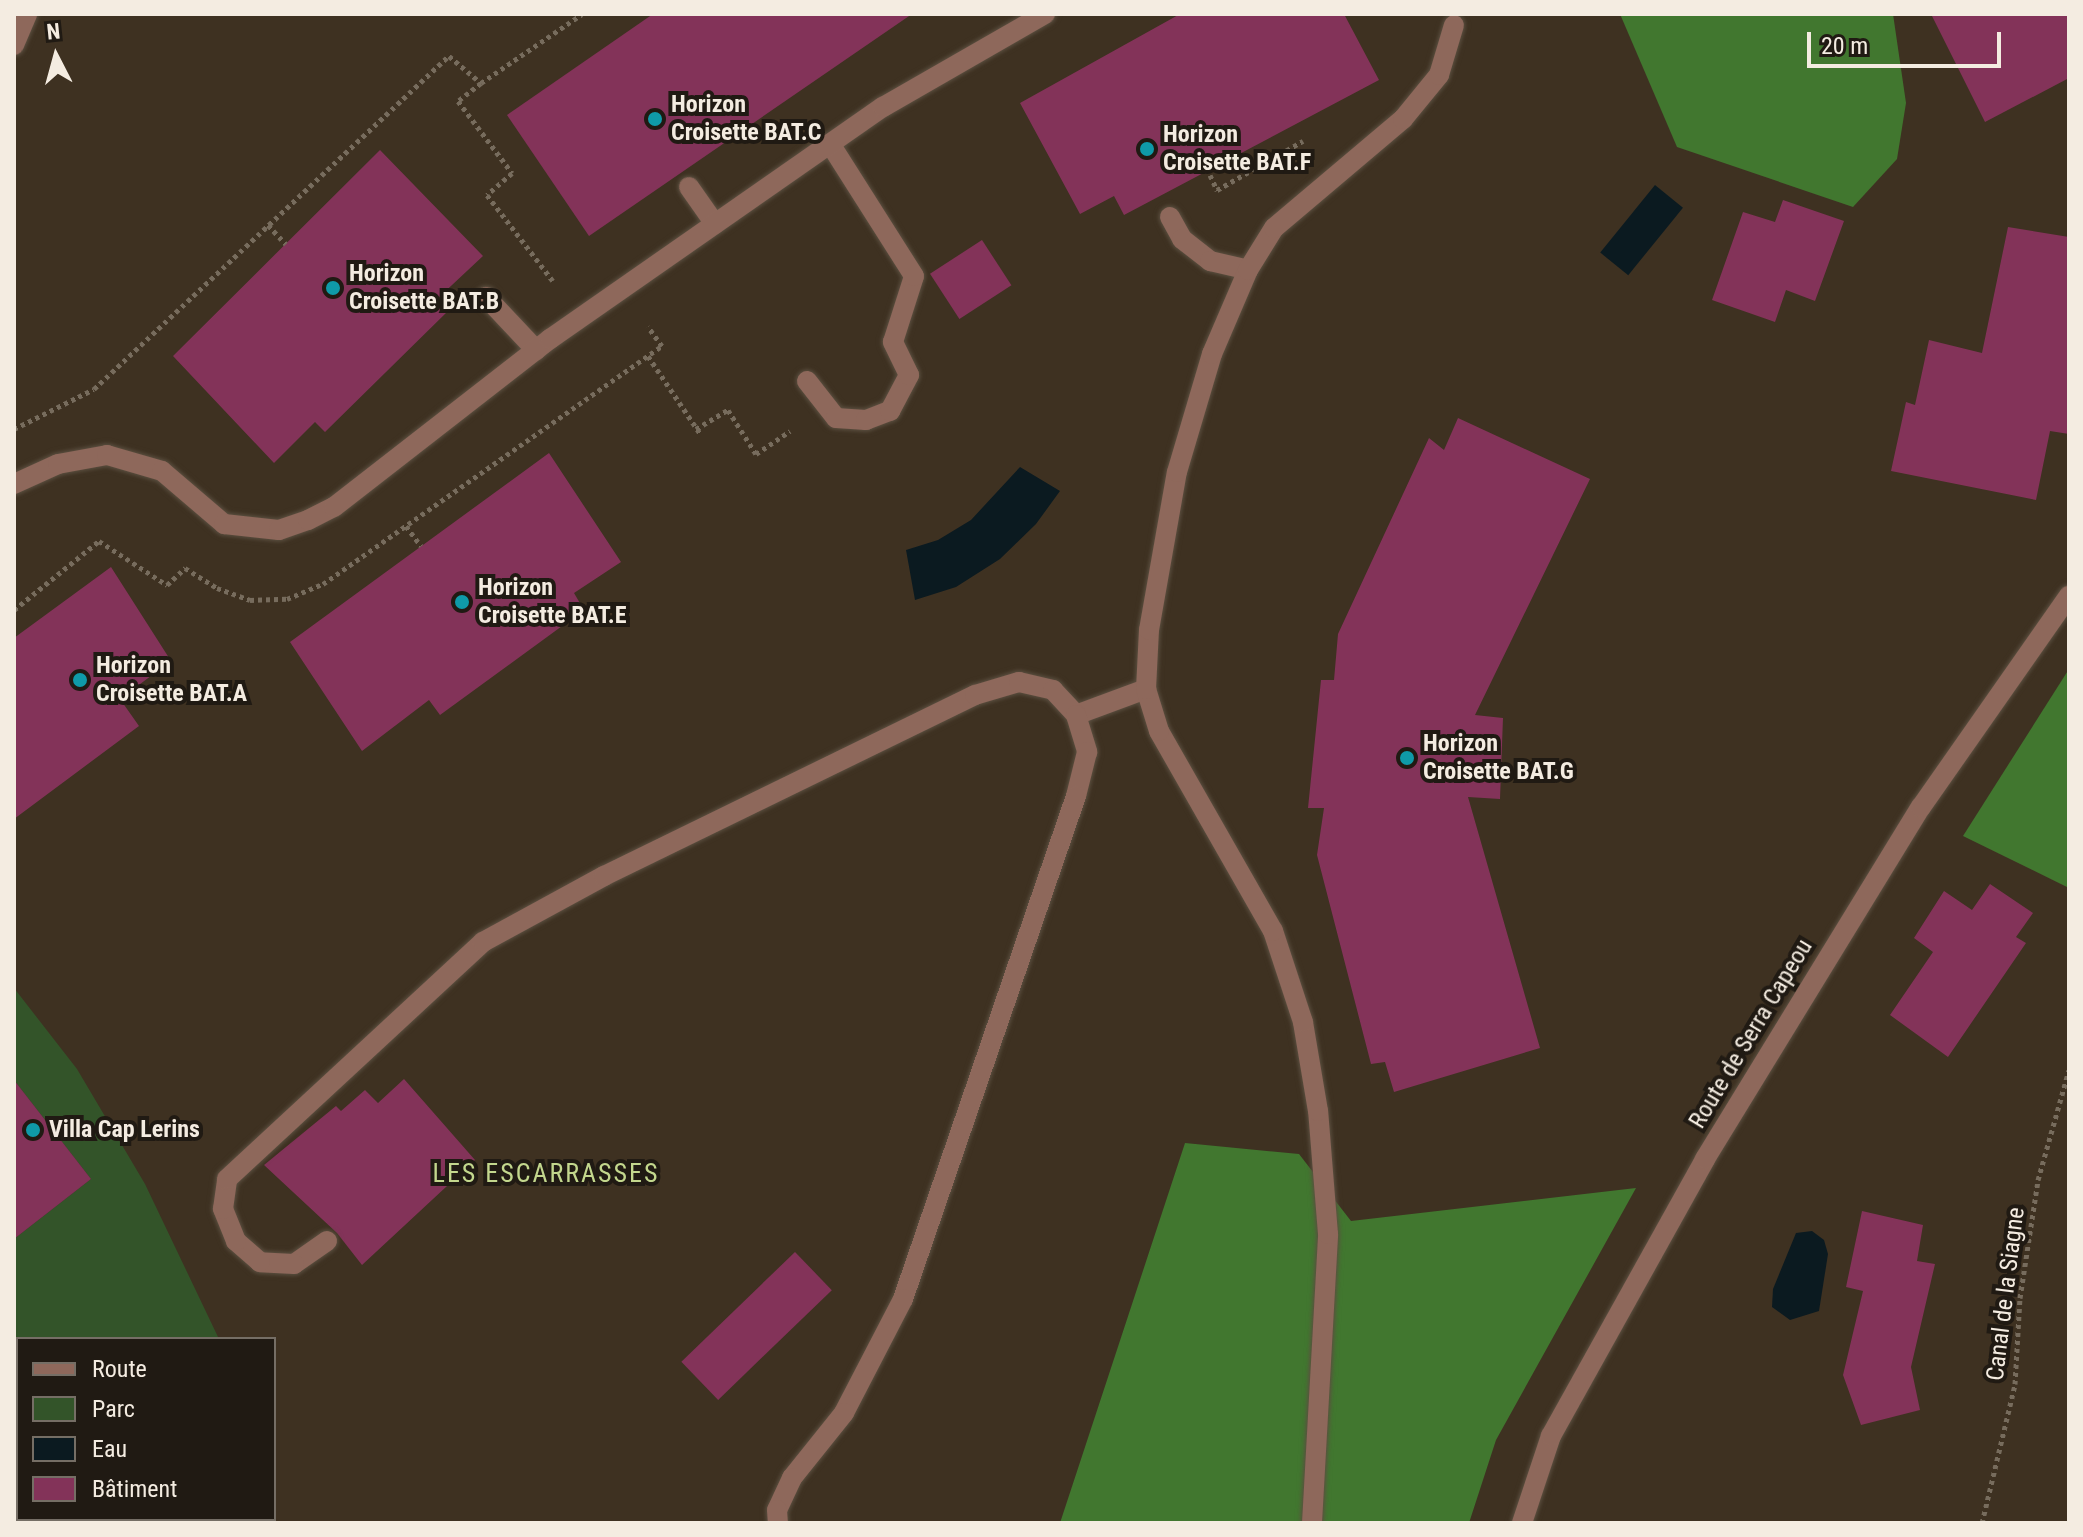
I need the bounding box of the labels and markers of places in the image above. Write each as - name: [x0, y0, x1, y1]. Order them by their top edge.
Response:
- place label: Horizon Croisette BAT.C: [671, 91, 821, 147]
- marker: Horizon Croisette BAT.C: [646, 110, 664, 128]
- place label: Horizon Croisette BAT.F: [1163, 121, 1311, 177]
- marker: Horizon Croisette BAT.F: [1138, 140, 1156, 158]
- place label: Horizon Croisette BAT.B: [349, 260, 499, 316]
- marker: Horizon Croisette BAT.B: [324, 279, 342, 297]
- place label: Horizon Croisette BAT.E: [478, 574, 626, 630]
- marker: Horizon Croisette BAT.E: [453, 593, 471, 611]
- place label: Horizon Croisette BAT.A: [96, 652, 247, 708]
- marker: Horizon Croisette BAT.A: [71, 671, 89, 689]
- place label: Horizon Croisette BAT.G: [1423, 730, 1574, 786]
- marker: Horizon Croisette BAT.G: [1398, 749, 1416, 767]
- place label: Villa Cap Lerins: [49, 1116, 200, 1144]
- marker: Villa Cap Lerins: [24, 1121, 42, 1139]

